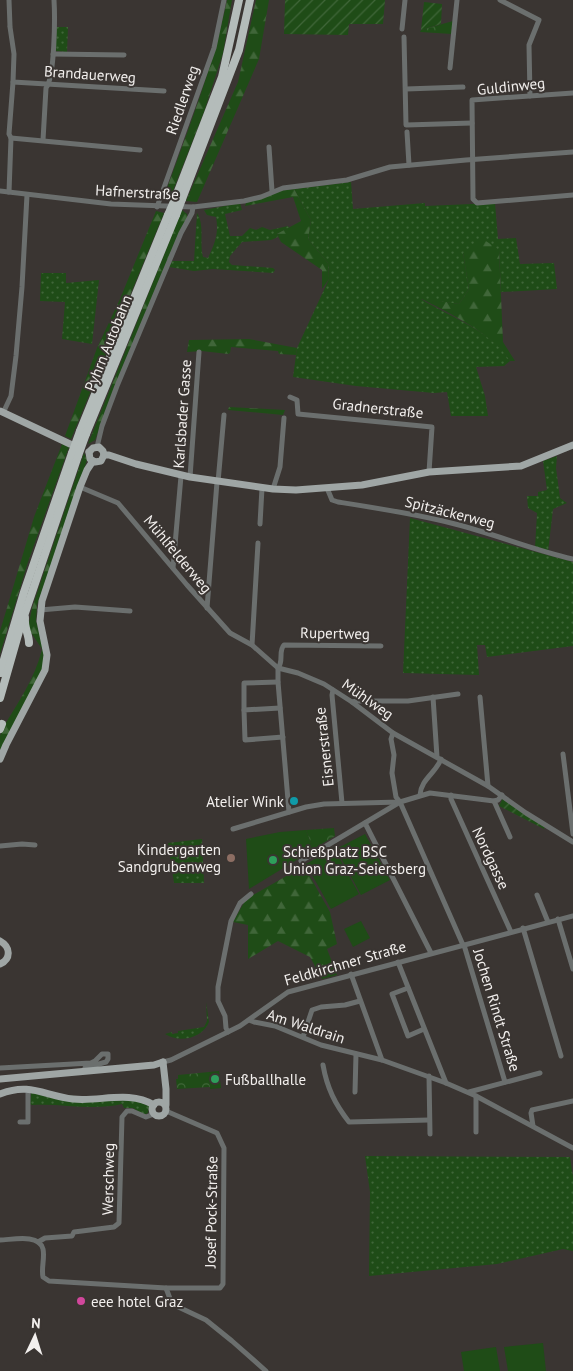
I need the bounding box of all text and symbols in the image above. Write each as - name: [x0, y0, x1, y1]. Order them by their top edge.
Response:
- street label: Brandauerweg: [43, 61, 137, 87]
- street label: Riedlerweg: [161, 63, 203, 137]
- street label: Guldinweg: [476, 73, 546, 99]
- street label: Hafnerstraße: [95, 180, 179, 204]
- street label: Pyhrn Autobahn: [80, 292, 136, 394]
- street label: Karlsbader Gasse: [169, 359, 195, 469]
- street label: Gradnerstraße: [332, 394, 424, 422]
- street label: Spitzäckerweg: [403, 492, 497, 532]
- street label: Mühlfelderweg: [140, 511, 216, 597]
- street label: Rupertweg: [300, 623, 370, 643]
- street label: Mühlweg: [338, 674, 398, 724]
- street label: Eisnerstraße: [310, 706, 338, 788]
- place label: Atelier Wink: [206, 792, 285, 811]
- marker: Atelier Wink: [288, 795, 300, 807]
- street label: Nordgasse: [468, 824, 514, 892]
- place label: Kindergarten Sandgrubenweg: [118, 840, 221, 876]
- place label: Schießplatz BSC Union Graz-Seiersberg: [283, 842, 426, 878]
- marker: Kindergarten Sandgrubenweg: [225, 852, 237, 864]
- marker: Schießplatz BSC Union Graz-Seiersberg: [267, 854, 279, 866]
- street label: Feldkirchner Straße: [282, 936, 408, 990]
- street label: Jochen Rindt Straße: [469, 945, 525, 1074]
- street label: Am Waldrain: [264, 1004, 348, 1048]
- place label: Fußballhalle: [225, 1070, 306, 1089]
- marker: Fußballhalle: [209, 1073, 221, 1085]
- street label: Werschweg: [98, 1143, 118, 1215]
- street label: Josef Pock-Straße: [201, 1156, 221, 1269]
- place label: eee hotel Graz: [91, 1292, 183, 1311]
- marker: eee hotel Graz: [75, 1295, 87, 1307]
- north arrow: [10, 1311, 60, 1361]
- text: N: [31, 1314, 41, 1332]

